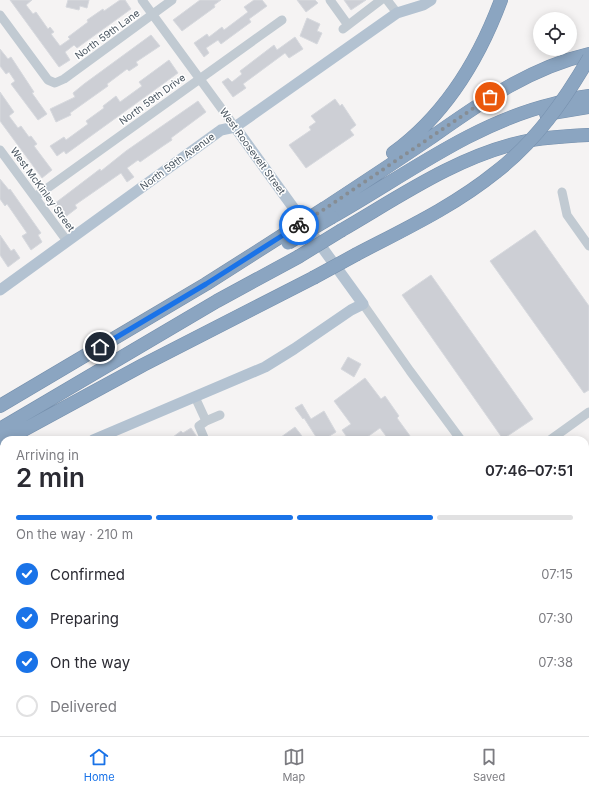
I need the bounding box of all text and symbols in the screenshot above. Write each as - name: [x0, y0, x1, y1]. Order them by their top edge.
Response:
- street label: North 59th Lane: [72, 6, 142, 61]
- map controls: [533, 12, 577, 56]
- button: locate: [533, 12, 577, 56]
- street label: North 59th Drive: [117, 71, 187, 127]
- pin: [473, 80, 507, 114]
- icon: bag: [479, 86, 501, 108]
- street label: West Roosevelt Street: [218, 105, 289, 197]
- street label: North 59th Avenue: [137, 130, 217, 192]
- street label: West McKinley Street: [8, 145, 78, 234]
- courier: [279, 205, 319, 245]
- icon: bike: [288, 214, 310, 236]
- pin: [83, 330, 117, 364]
- icon: home: [89, 336, 111, 358]
- text: Arriving in: [16, 447, 79, 463]
- text: 07:46–07:51: [485, 461, 573, 480]
- text: 2 min: [16, 462, 85, 493]
- text: On the way · 210 m: [16, 526, 133, 542]
- icon: check: [16, 563, 38, 585]
- text: Confirmed: [50, 565, 125, 584]
- text: 07:15: [541, 566, 573, 582]
- icon: check: [16, 607, 38, 629]
- text: Preparing: [50, 609, 119, 628]
- text: 07:30: [538, 610, 573, 626]
- icon: check: [16, 651, 38, 673]
- text: On the way: [50, 653, 130, 672]
- text: 07:38: [538, 654, 573, 670]
- text: Delivered: [50, 697, 117, 716]
- tab: Home: [84, 746, 115, 784]
- tab: Map: [282, 746, 305, 784]
- tab: Saved: [473, 746, 505, 784]

